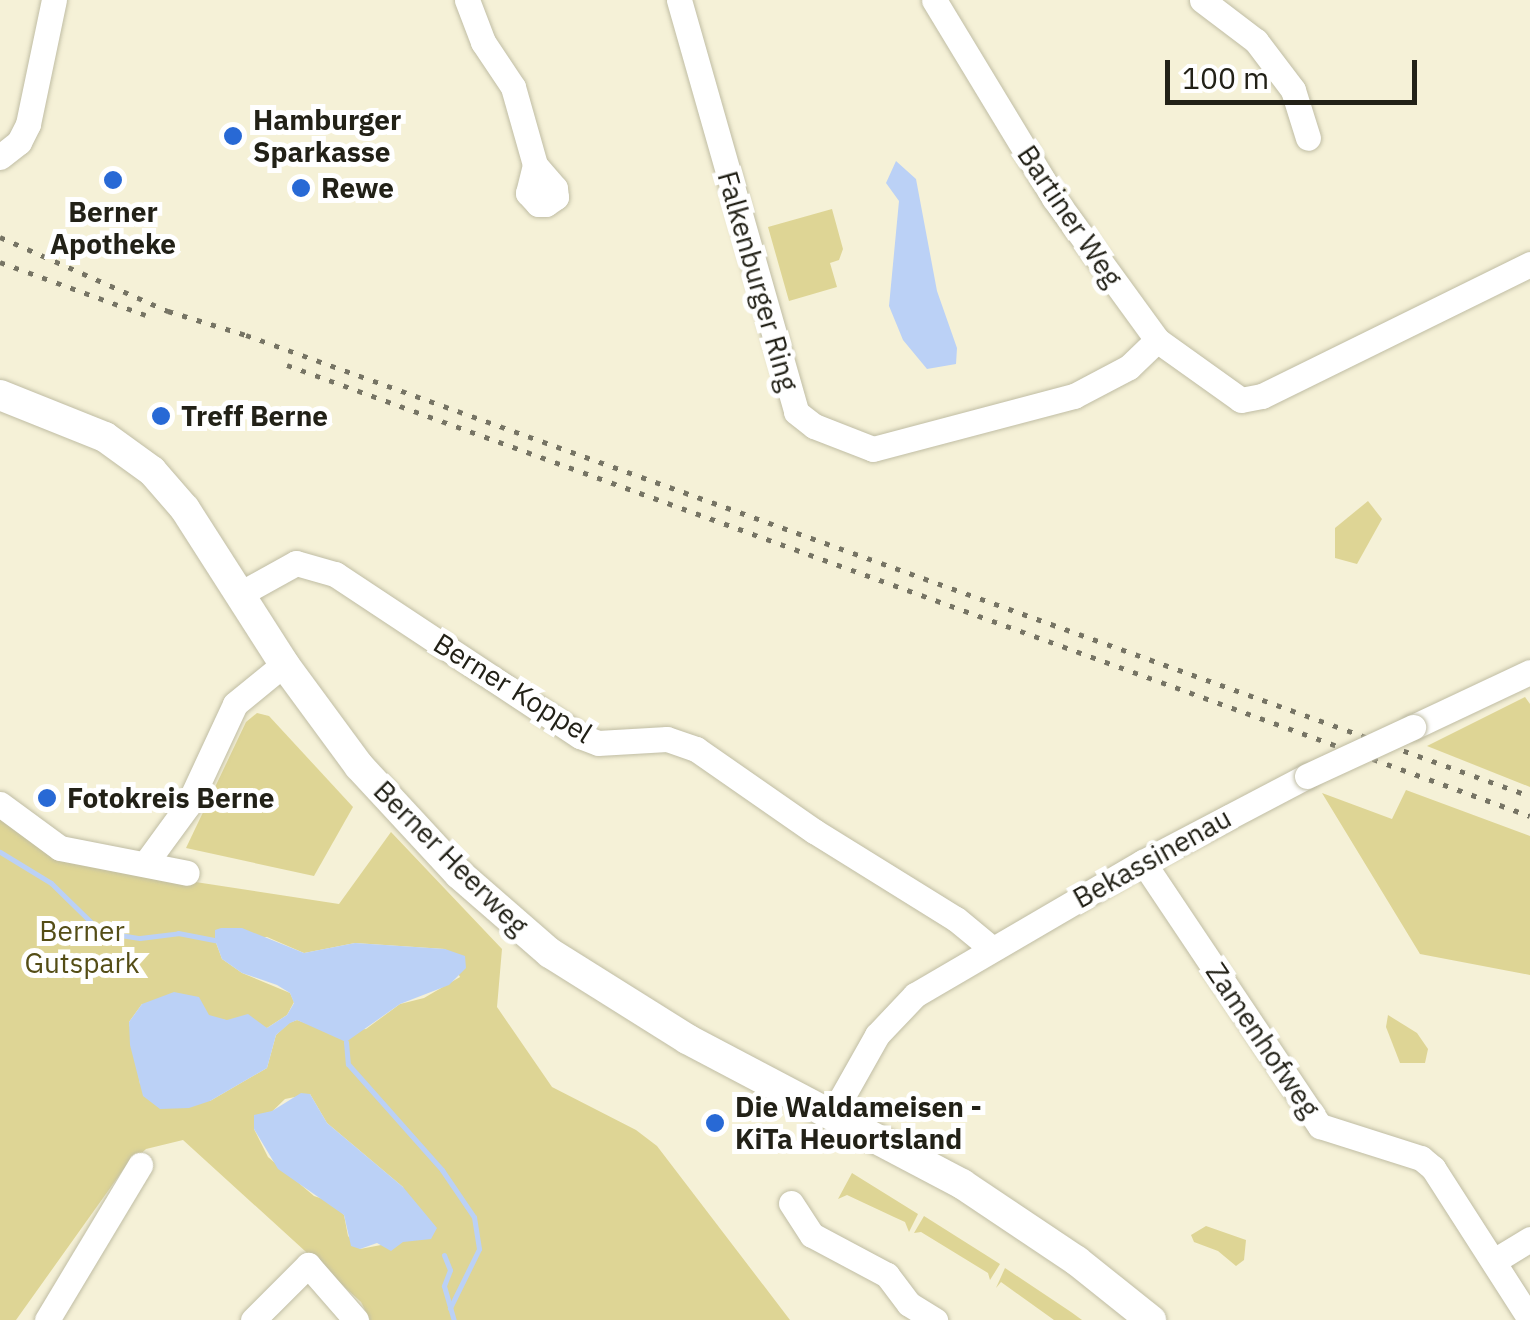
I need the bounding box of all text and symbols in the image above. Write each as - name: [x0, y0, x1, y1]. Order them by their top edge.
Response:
- scale bar: [1170, 40, 1422, 102]
- text: 100 m: [1182, 58, 1269, 97]
- place label: Hamburger Sparkasse: [253, 103, 401, 169]
- marker: Hamburger Sparkasse: [222, 125, 244, 147]
- street label: Bartiner Weg: [1010, 139, 1130, 293]
- street label: Falkenburger Ring: [711, 167, 805, 395]
- marker: Berner Apotheke: [102, 169, 124, 191]
- place label: Rewe: [321, 171, 394, 205]
- marker: Rewe: [290, 177, 312, 199]
- place label: Berner Apotheke: [50, 195, 176, 261]
- place label: Treff Berne: [181, 399, 328, 433]
- marker: Treff Berne: [150, 405, 172, 427]
- street label: Berner Koppel: [428, 626, 598, 750]
- street label: Berner Heerweg: [367, 774, 535, 942]
- place label: Fotokreis Berne: [67, 781, 274, 815]
- marker: Fotokreis Berne: [36, 787, 58, 809]
- street label: Bekassinenau: [1067, 801, 1237, 915]
- park label: Berner Gutspark: [24, 914, 140, 980]
- street label: Zamenhofweg: [1199, 956, 1327, 1124]
- place label: Die Waldameisen - KiTa Heuortsland: [735, 1090, 982, 1156]
- marker: Die Waldameisen - KiTa Heuortsland: [704, 1112, 726, 1134]

